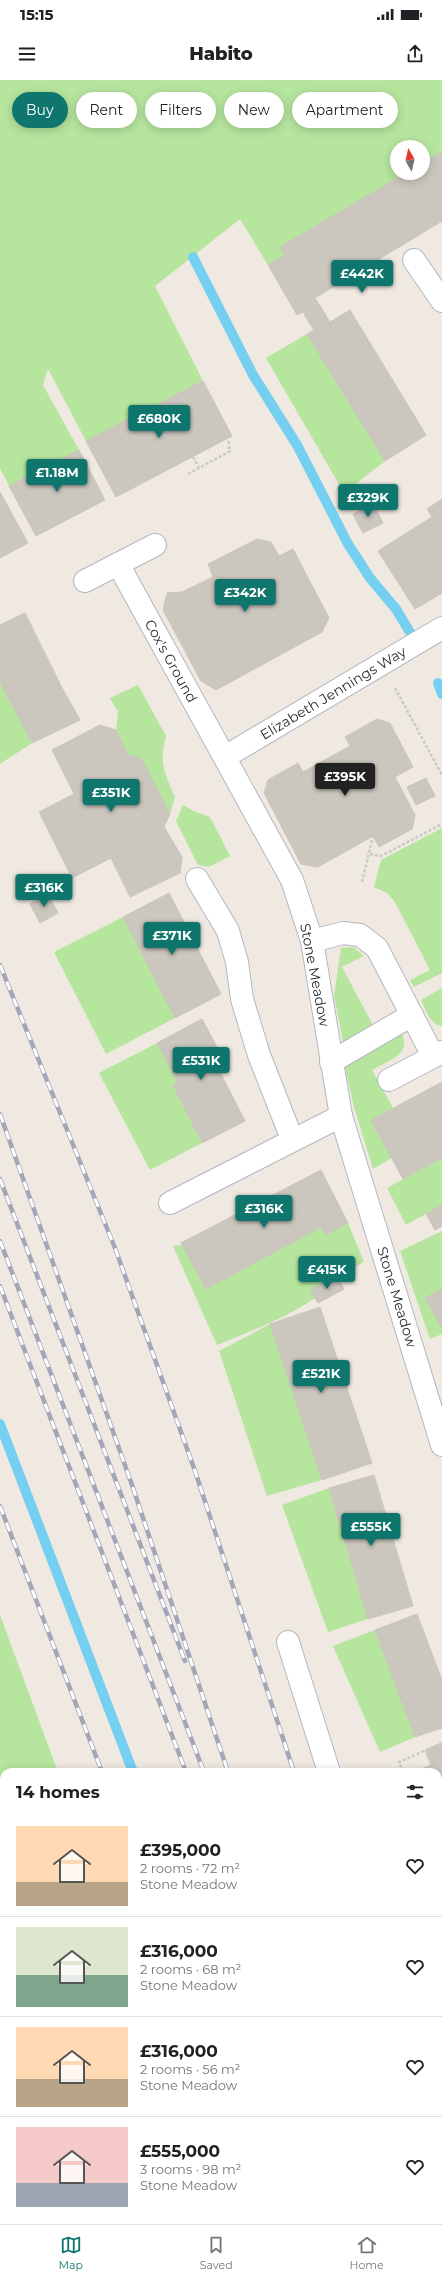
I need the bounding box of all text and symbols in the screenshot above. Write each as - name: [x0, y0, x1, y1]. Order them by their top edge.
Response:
- text: 15:15: [20, 5, 54, 24]
- icon: menu: [16, 43, 38, 65]
- text: Habito: [189, 43, 253, 65]
- icon: share: [404, 43, 426, 65]
- chip: Buy: [12, 92, 68, 128]
- chip: Rent: [76, 92, 137, 128]
- chip: Filters: [145, 92, 216, 128]
- chip: New: [224, 92, 284, 128]
- chip: Apartment: [292, 92, 398, 128]
- north arrow: [390, 140, 430, 180]
- map controls: [390, 140, 430, 180]
- pin: £442K: [334, 260, 390, 294]
- text: £442K: [340, 265, 384, 281]
- pin: £680K: [131, 405, 187, 439]
- text: £680K: [137, 410, 181, 426]
- pin: £1.18M: [24, 459, 90, 493]
- text: £1.18M: [35, 464, 79, 480]
- pin: £329K: [340, 484, 396, 518]
- text: £329K: [347, 489, 389, 505]
- pin: £342K: [217, 579, 273, 613]
- text: £342K: [224, 584, 266, 600]
- street label: Cox's Ground: [141, 616, 201, 706]
- street label: Elizabeth Jennings Way: [257, 642, 410, 744]
- pin: £395K: [317, 763, 373, 797]
- text: £395K: [324, 768, 366, 784]
- pin: £351K: [83, 779, 139, 813]
- text: £351K: [92, 784, 130, 800]
- pin: £316K: [16, 874, 72, 908]
- text: £316K: [24, 879, 64, 895]
- pin: £371K: [144, 922, 200, 956]
- street label: Stone Meadow: [296, 922, 334, 1029]
- text: £371K: [152, 927, 192, 943]
- pin: £531K: [173, 1047, 229, 1081]
- text: £531K: [182, 1052, 220, 1068]
- pin: £316K: [236, 1195, 292, 1229]
- text: £316K: [244, 1200, 284, 1216]
- street label: Stone Meadow: [373, 1244, 421, 1350]
- pin: £415K: [299, 1256, 355, 1290]
- text: £415K: [307, 1261, 347, 1277]
- pin: £521K: [293, 1360, 349, 1394]
- text: £521K: [302, 1365, 340, 1381]
- pin: £555K: [343, 1513, 399, 1547]
- text: £555K: [350, 1518, 392, 1534]
- icon: filters: [404, 1781, 426, 1803]
- text: 14 homes: [16, 1782, 100, 1802]
- text: £395,000: [140, 1840, 221, 1860]
- icon: home: [48, 1842, 96, 1890]
- icon: heart: [404, 1855, 426, 1877]
- text: 2 rooms · 72 m²: [140, 1860, 240, 1876]
- text: Stone Meadow: [140, 1876, 237, 1892]
- text: £316,000: [140, 1941, 218, 1961]
- icon: home: [48, 1943, 96, 1991]
- icon: heart: [404, 1956, 426, 1978]
- text: 2 rooms · 68 m²: [140, 1961, 241, 1977]
- text: Stone Meadow: [140, 1977, 237, 1993]
- text: £316,000: [140, 2041, 218, 2061]
- icon: home: [48, 2043, 96, 2091]
- icon: heart: [404, 2056, 426, 2078]
- text: 2 rooms · 56 m²: [140, 2061, 240, 2077]
- text: Stone Meadow: [140, 2077, 237, 2093]
- text: £555,000: [140, 2141, 220, 2161]
- icon: home: [48, 2143, 96, 2191]
- icon: heart: [404, 2156, 426, 2178]
- text: 3 rooms · 98 m²: [140, 2161, 241, 2177]
- text: Stone Meadow: [140, 2177, 237, 2193]
- tab: Map: [58, 2234, 83, 2272]
- tab: Saved: [200, 2234, 233, 2272]
- tab: Home: [349, 2234, 384, 2272]

